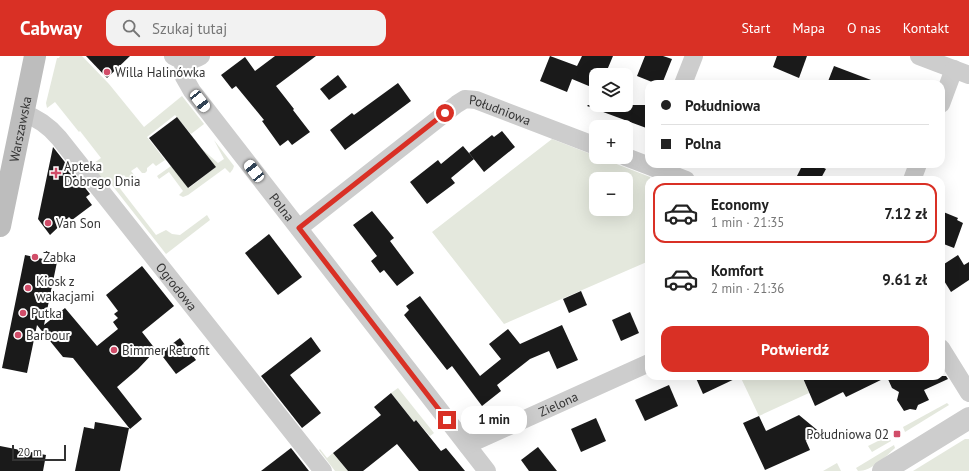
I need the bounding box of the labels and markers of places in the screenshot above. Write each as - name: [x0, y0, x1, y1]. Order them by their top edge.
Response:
- place label: Willa Halinówka: [115, 64, 205, 81]
- marker: Willa Halinówka: [102, 67, 112, 77]
- place label: Apteka Dobrego Dnia: [64, 158, 140, 190]
- marker: Apteka Dobrego Dnia: [51, 168, 61, 178]
- place label: Van Son: [55, 215, 101, 232]
- marker: Van Son: [43, 218, 53, 228]
- place label: Żabka: [43, 249, 76, 266]
- marker: Żabka: [30, 252, 40, 262]
- place label: Kiosk z wakacjami: [36, 273, 95, 305]
- marker: Kiosk z wakacjami: [23, 283, 33, 293]
- place label: Putka: [31, 305, 62, 322]
- marker: Putka: [18, 308, 28, 318]
- place label: Barbour: [26, 327, 70, 344]
- marker: Barbour: [13, 330, 23, 340]
- place label: Bimmer Retrofit: [122, 342, 210, 359]
- marker: Bimmer Retrofit: [109, 345, 119, 355]
- place label: Południowa 02: [806, 426, 889, 443]
- marker: Południowa 02: [892, 429, 902, 439]

